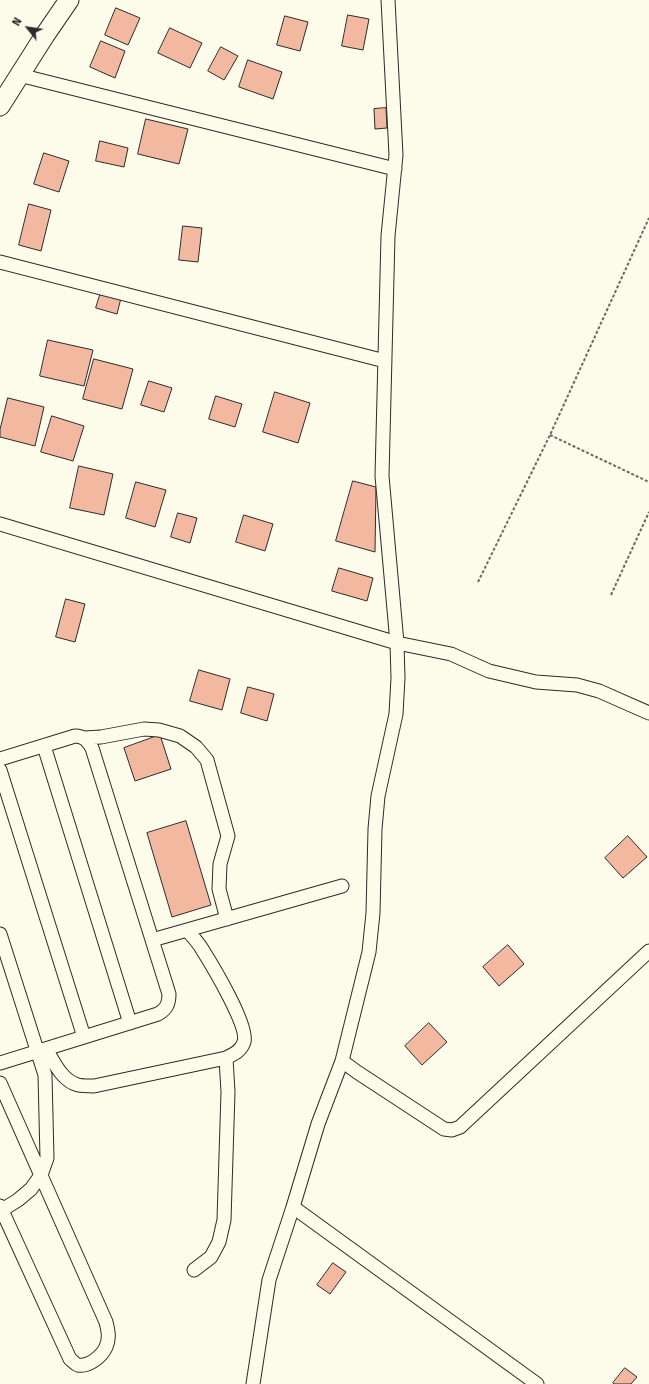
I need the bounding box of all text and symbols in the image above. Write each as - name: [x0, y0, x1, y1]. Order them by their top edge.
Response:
- north arrow: [8, 8, 48, 48]
- text: N: [10, 15, 25, 28]

